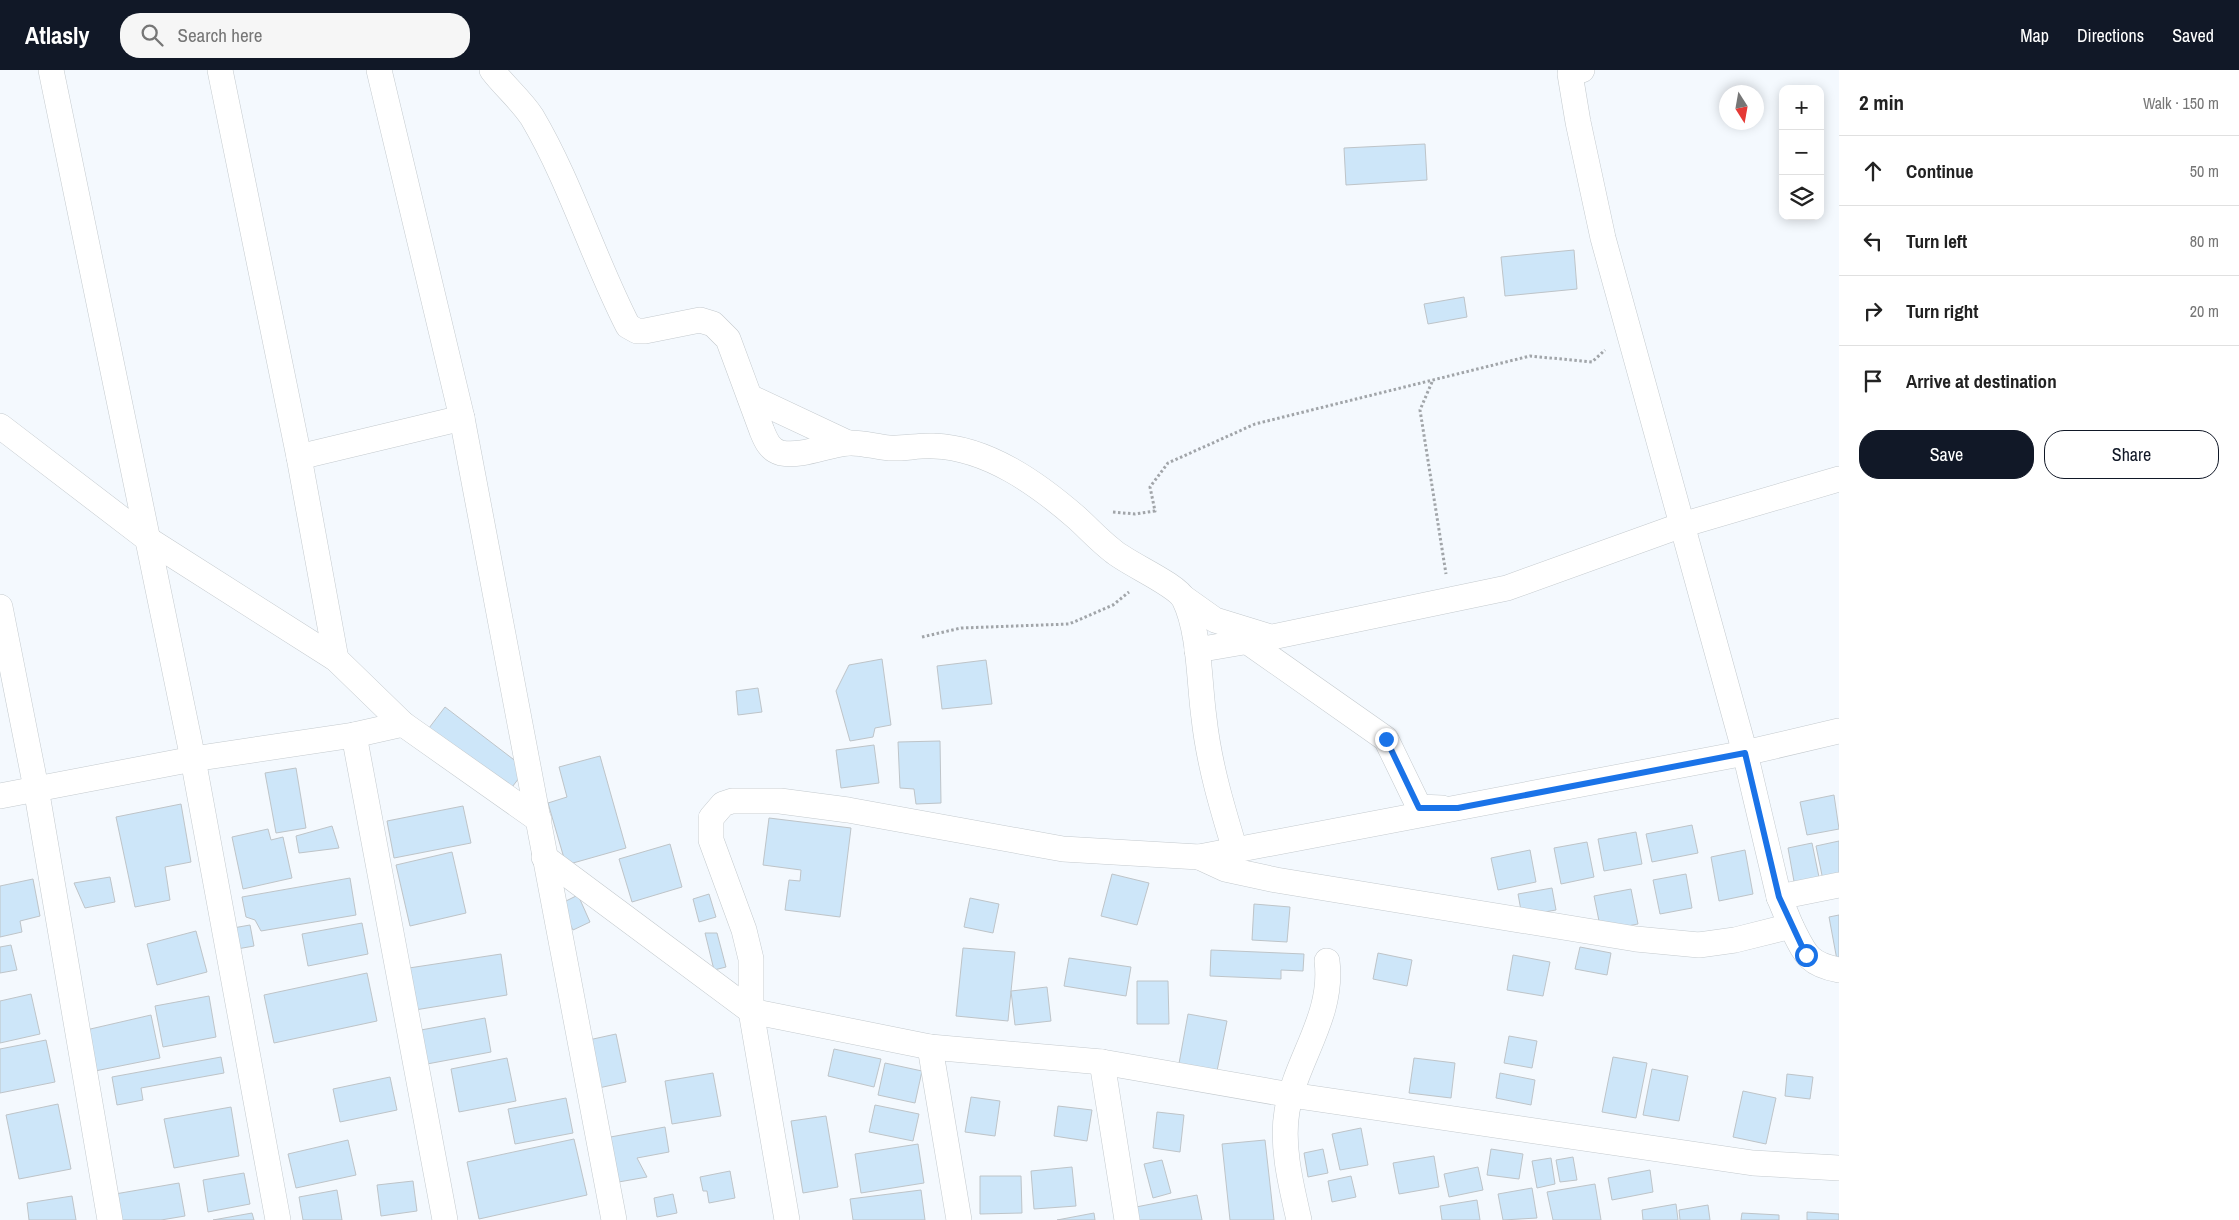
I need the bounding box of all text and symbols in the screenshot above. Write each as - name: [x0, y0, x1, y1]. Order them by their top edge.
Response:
- search box: [120, 13, 470, 58]
- text: Atlasly: [25, 19, 90, 51]
- icon: search: [138, 21, 166, 49]
- text: Search here: [178, 22, 262, 48]
- text: Map: [2020, 23, 2049, 48]
- text: Directions: [2077, 23, 2144, 48]
- text: Saved: [2172, 23, 2214, 48]
- north arrow: [1719, 85, 1764, 130]
- map controls: [1779, 85, 1824, 220]
- button: +: [1779, 85, 1824, 130]
- text: 2 min: [1859, 88, 1904, 117]
- text: Walk · 150 m: [2143, 92, 2219, 114]
- button: −: [1779, 130, 1824, 175]
- icon: ahead: [1859, 157, 1887, 185]
- text: Continue: [1906, 158, 1974, 184]
- text: 50 m: [2190, 160, 2219, 182]
- button: layers: [1779, 175, 1824, 220]
- icon: left: [1859, 227, 1887, 255]
- text: Turn left: [1906, 228, 1967, 254]
- text: 80 m: [2190, 230, 2219, 252]
- icon: right: [1859, 297, 1887, 325]
- text: Turn right: [1906, 298, 1978, 324]
- text: 20 m: [2190, 300, 2219, 322]
- icon: arrive: [1859, 367, 1887, 395]
- text: Arrive at destination: [1906, 368, 2057, 394]
- button: Save: [1859, 430, 2034, 479]
- button: Share: [2044, 430, 2219, 479]
- route end: [1375, 728, 1398, 751]
- route start: [1795, 944, 1818, 967]

